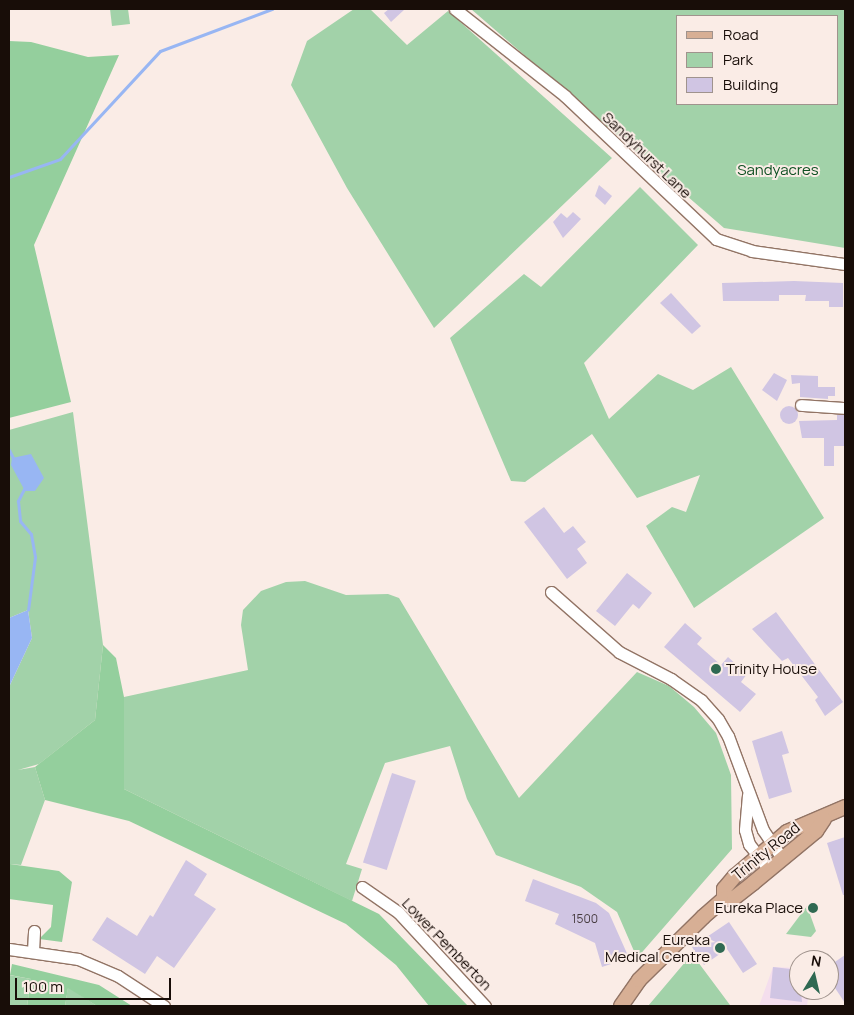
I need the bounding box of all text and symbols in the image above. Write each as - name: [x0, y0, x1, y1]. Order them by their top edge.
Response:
- legend: [676, 15, 839, 105]
- text: Road: [723, 24, 759, 45]
- text: Park: [723, 49, 753, 70]
- text: Building: [723, 74, 778, 95]
- street label: Sandyhurst Lane: [599, 108, 695, 202]
- park label: Sandyacres: [737, 161, 819, 179]
- place label: Trinity House: [726, 660, 817, 678]
- marker: Trinity House: [710, 663, 722, 675]
- street label: Trinity Road: [729, 818, 803, 884]
- street label: Lower Pemberton: [398, 894, 496, 994]
- place label: Eureka Place: [715, 899, 803, 917]
- marker: Eureka Place: [807, 902, 819, 914]
- house number: 1500: [572, 912, 598, 926]
- place label: Eureka Medical Centre: [605, 930, 710, 965]
- marker: Eureka Medical Centre: [714, 942, 726, 954]
- north arrow: [789, 950, 839, 1000]
- text: N: [810, 951, 823, 971]
- scale bar: [18, 968, 174, 1000]
- text: 100 m: [23, 976, 63, 997]

